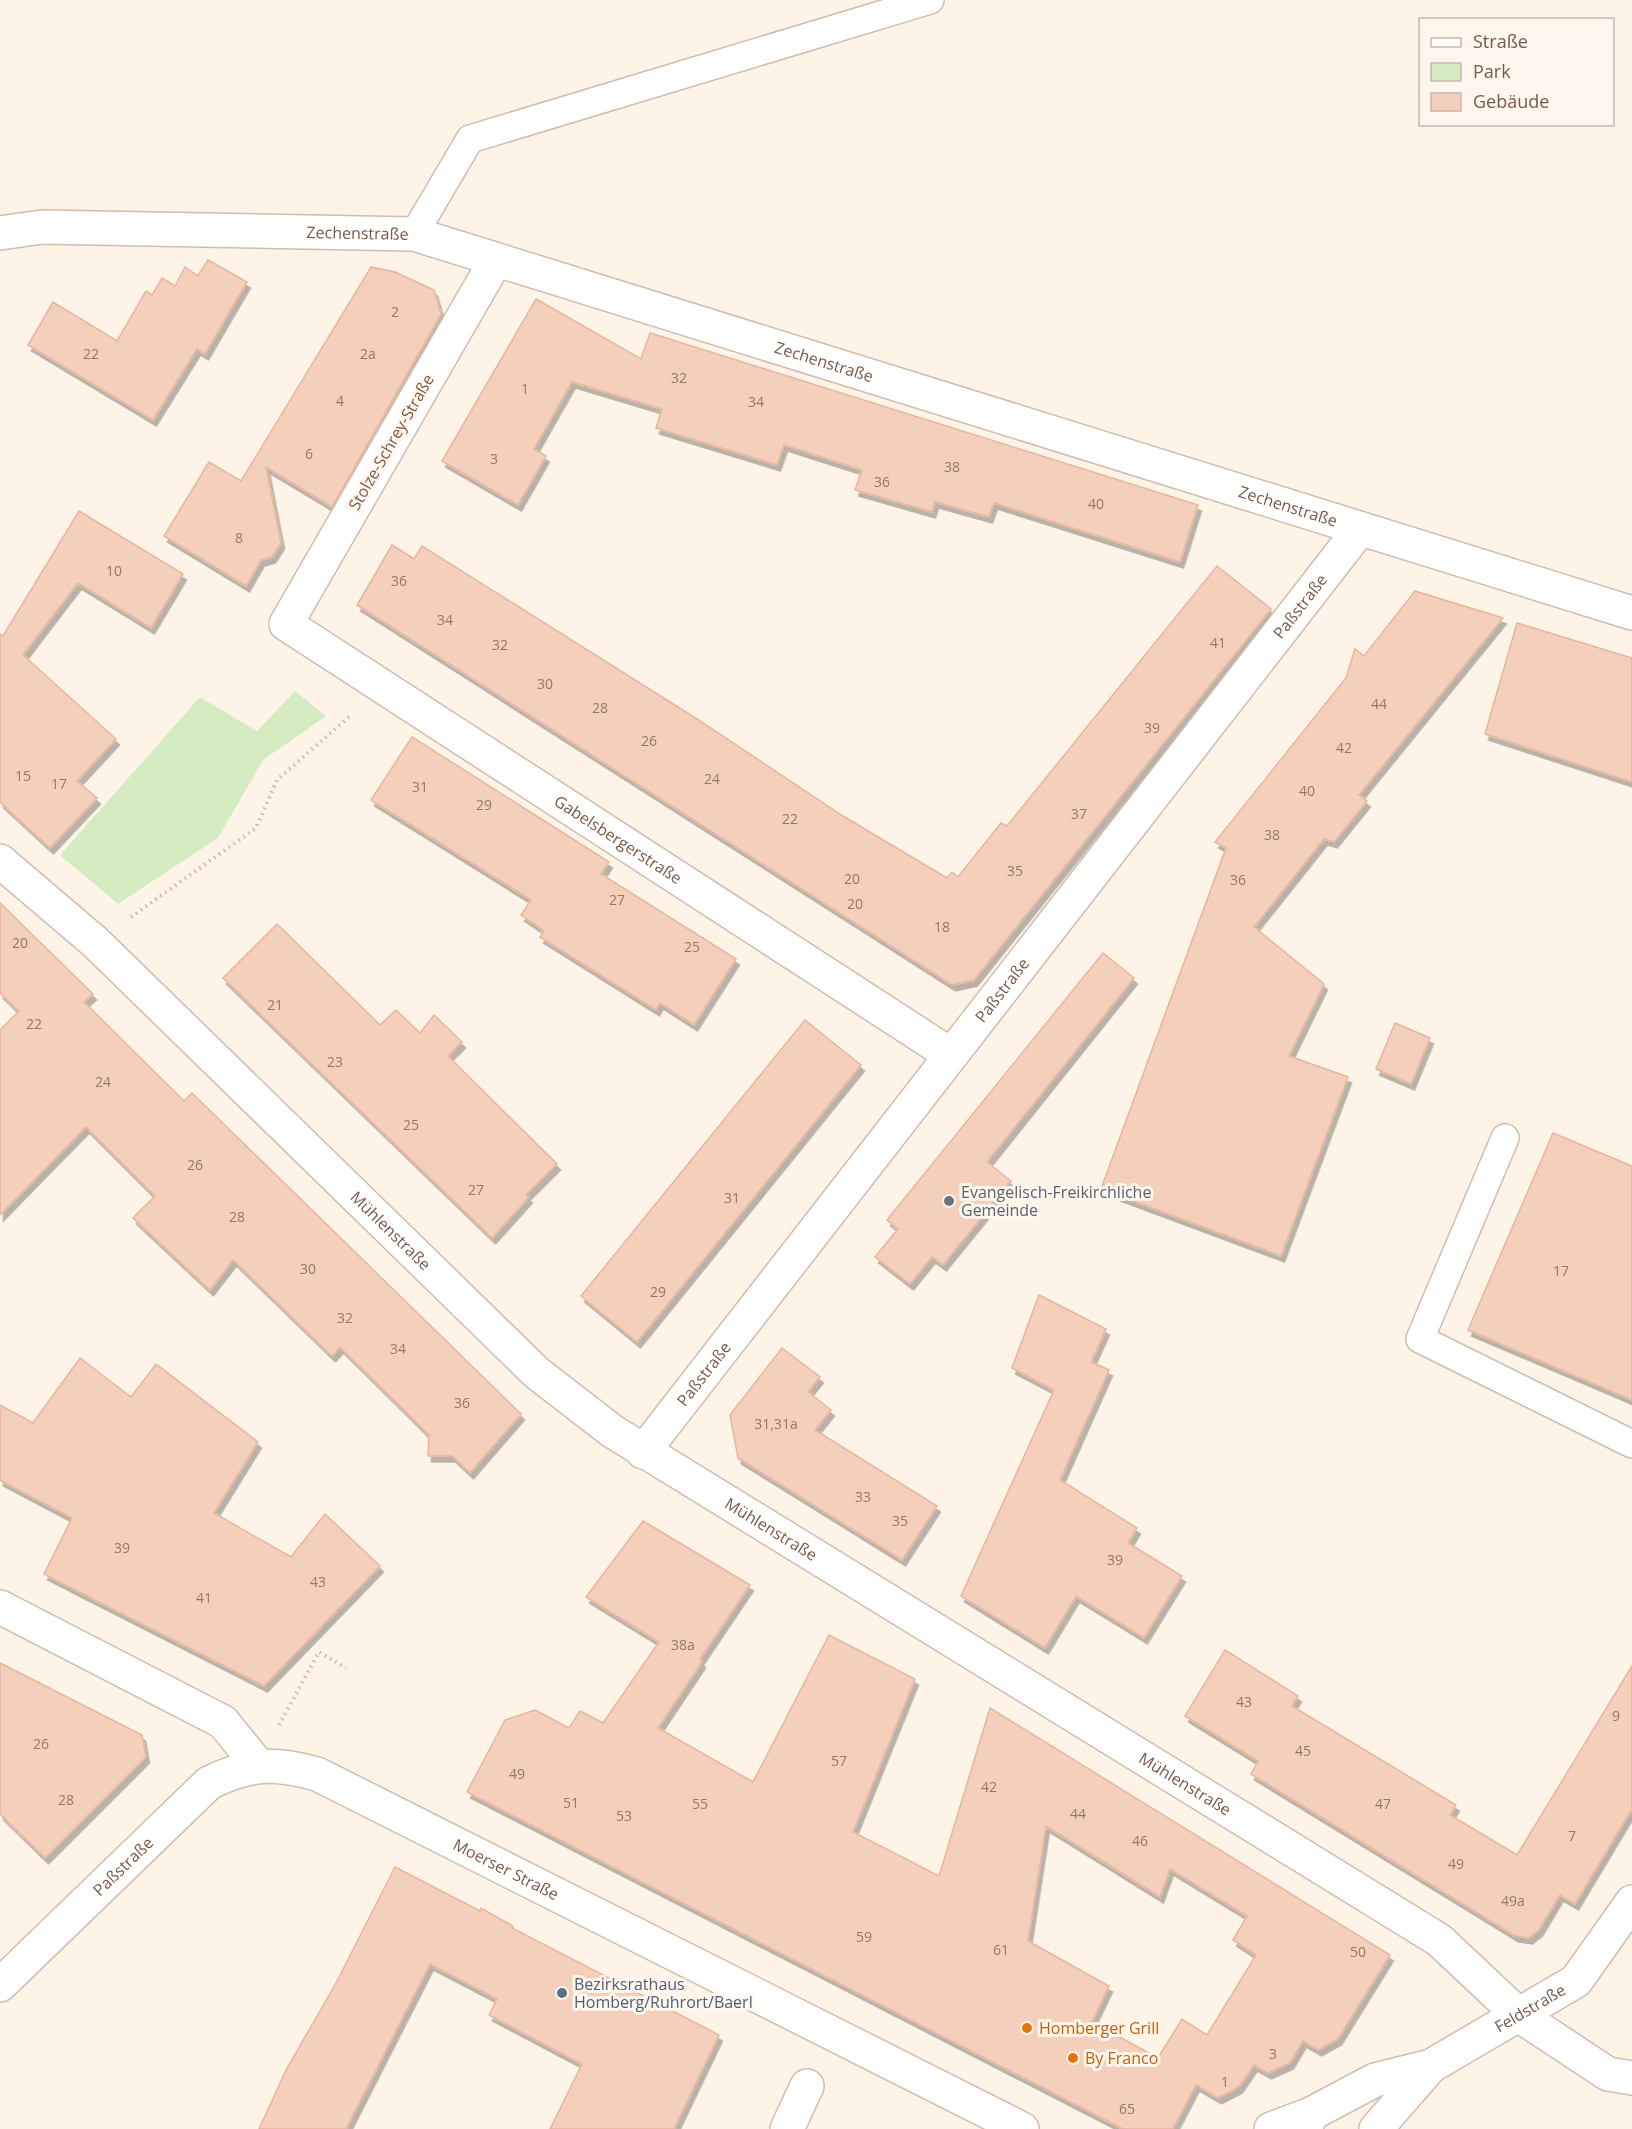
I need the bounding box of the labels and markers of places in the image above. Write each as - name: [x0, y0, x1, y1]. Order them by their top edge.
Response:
- place label: Evangelisch-Freikirchliche Gemeinde: [961, 1181, 1151, 1221]
- marker: Evangelisch-Freikirchliche Gemeinde: [942, 1194, 956, 1208]
- place label: Bezirksrathaus Homberg/Ruhrort/Baerl: [574, 1973, 753, 2013]
- marker: Bezirksrathaus Homberg/Ruhrort/Baerl: [555, 1986, 569, 2000]
- place label: Homberger Grill: [1039, 2017, 1159, 2039]
- marker: Homberger Grill: [1020, 2021, 1034, 2035]
- place label: By Franco: [1085, 2047, 1158, 2069]
- marker: By Franco: [1066, 2051, 1080, 2065]

